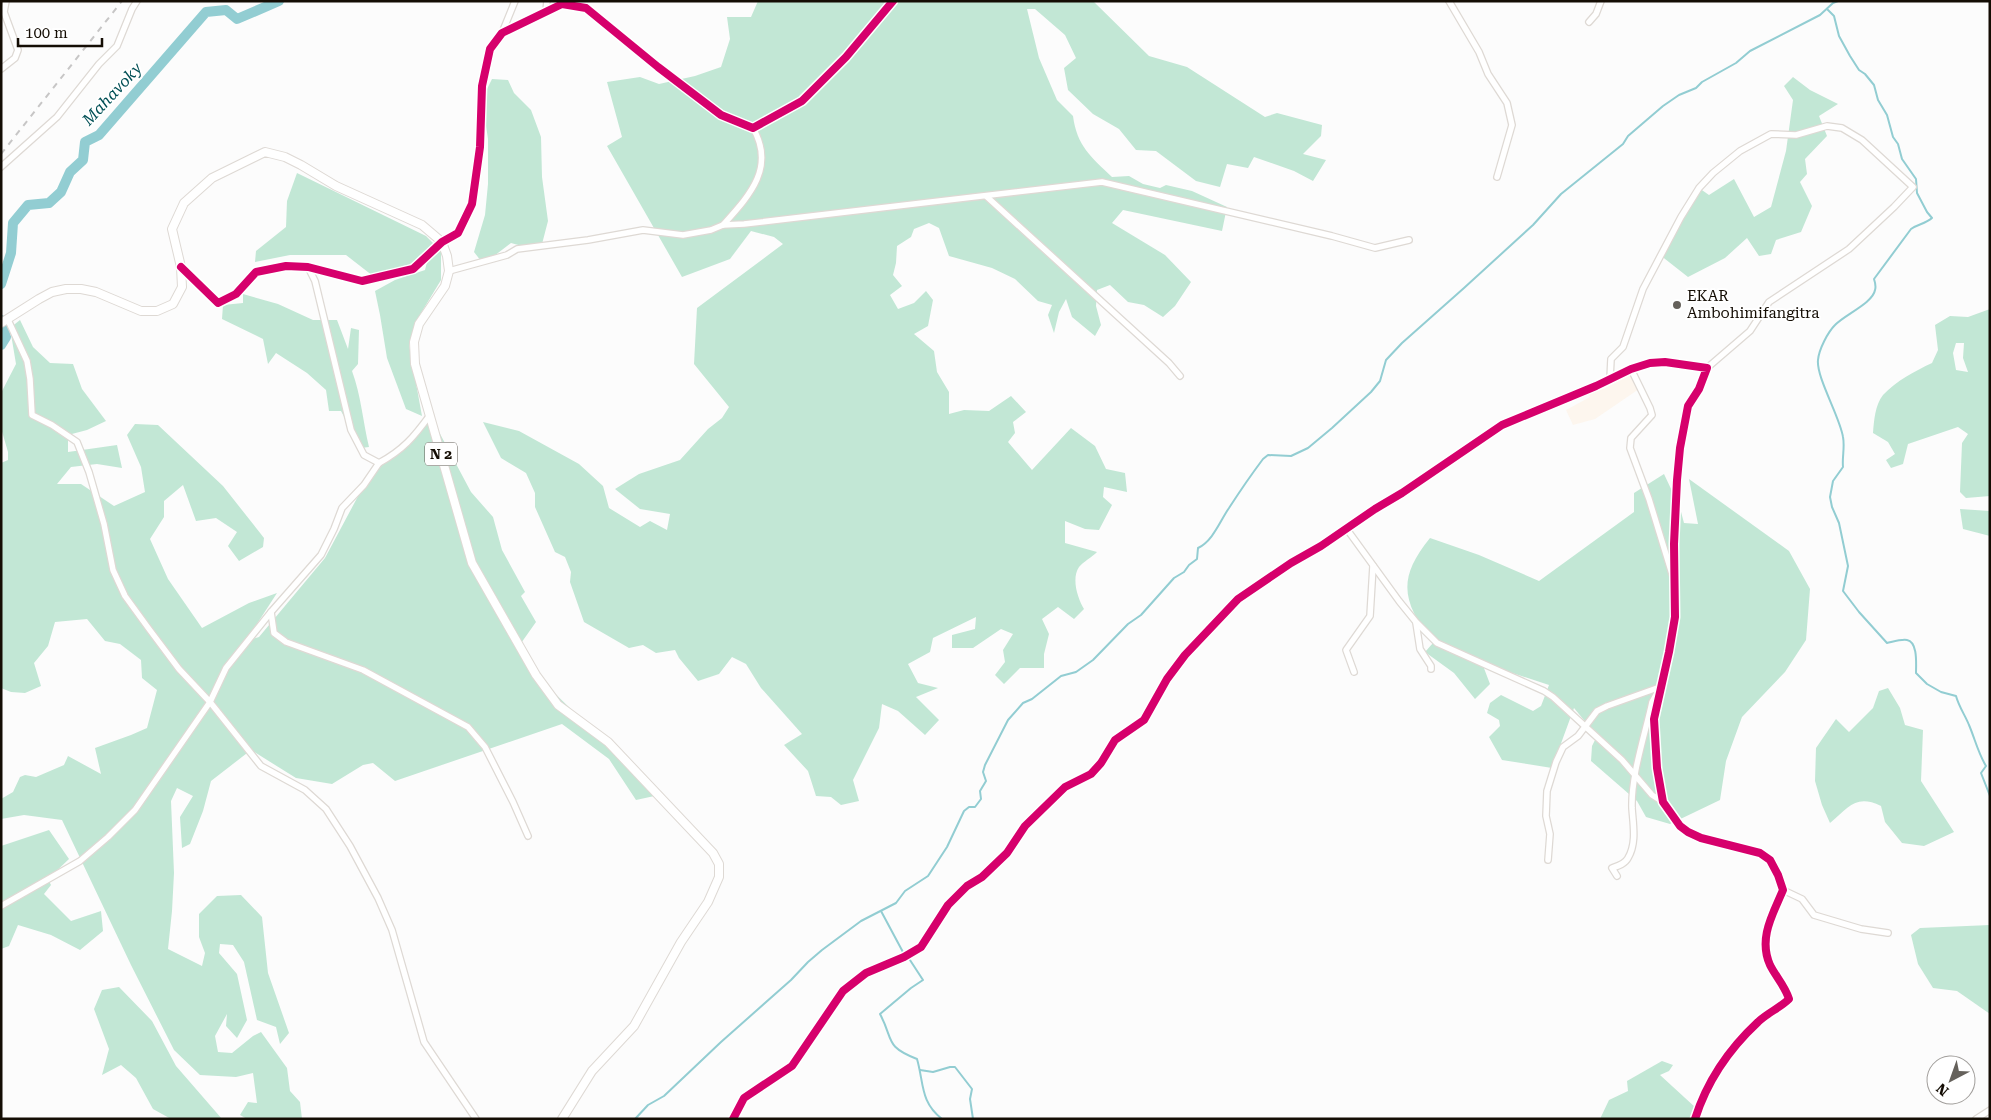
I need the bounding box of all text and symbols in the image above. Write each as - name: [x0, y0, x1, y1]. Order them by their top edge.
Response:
- scale bar: [18, 15, 101, 47]
- text: 100 m: [25, 24, 68, 42]
- water label: Mahavoky: [78, 58, 146, 130]
- place label: EKAR Ambohimifangitra: [1687, 287, 1819, 322]
- marker: EKAR Ambohimifangitra: [1671, 299, 1683, 311]
- road number: N 2: [425, 442, 457, 466]
- north arrow: [1926, 1055, 1976, 1105]
- text: N: [1933, 1080, 1952, 1099]

